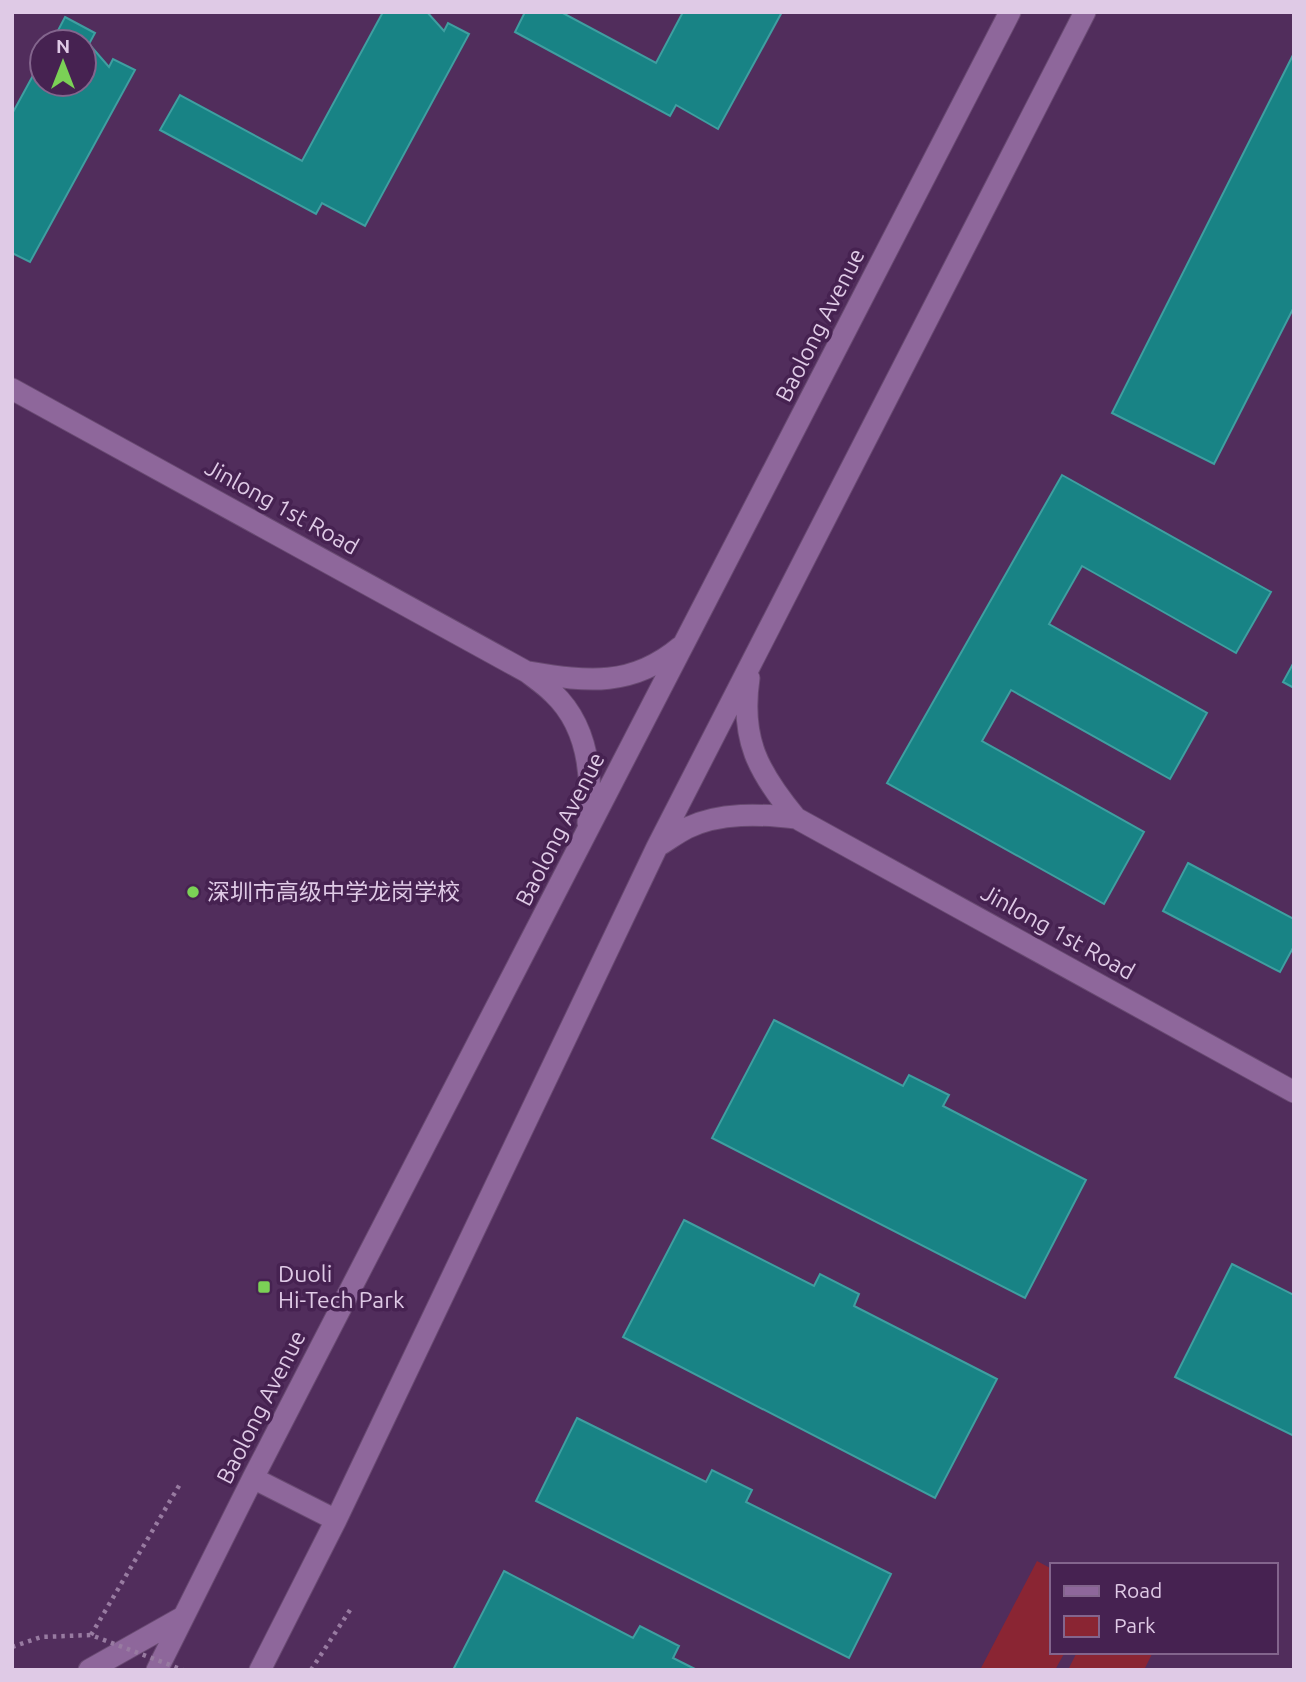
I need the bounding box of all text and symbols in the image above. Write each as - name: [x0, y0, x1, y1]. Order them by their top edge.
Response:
- north arrow: [28, 28, 98, 98]
- text: N: [56, 35, 70, 57]
- street label: Baolong Avenue: [770, 244, 869, 406]
- street label: Jinlong 1st Road: [201, 454, 363, 559]
- street label: Baolong Avenue: [510, 748, 609, 910]
- place label: 深圳市高级中学龙岗学校: [207, 879, 460, 904]
- street label: Jinlong 1st Road: [977, 879, 1139, 984]
- marker: 深圳市高级中学龙岗学校: [185, 884, 201, 900]
- place label: Duoli Hi-Tech Park: [278, 1261, 405, 1312]
- marker: Duoli Hi-Tech Park: [256, 1279, 272, 1295]
- street label: Baolong Avenue: [211, 1326, 310, 1488]
- legend: [1050, 1563, 1278, 1654]
- text: Road: [1114, 1578, 1162, 1602]
- text: Park: [1114, 1613, 1156, 1637]

